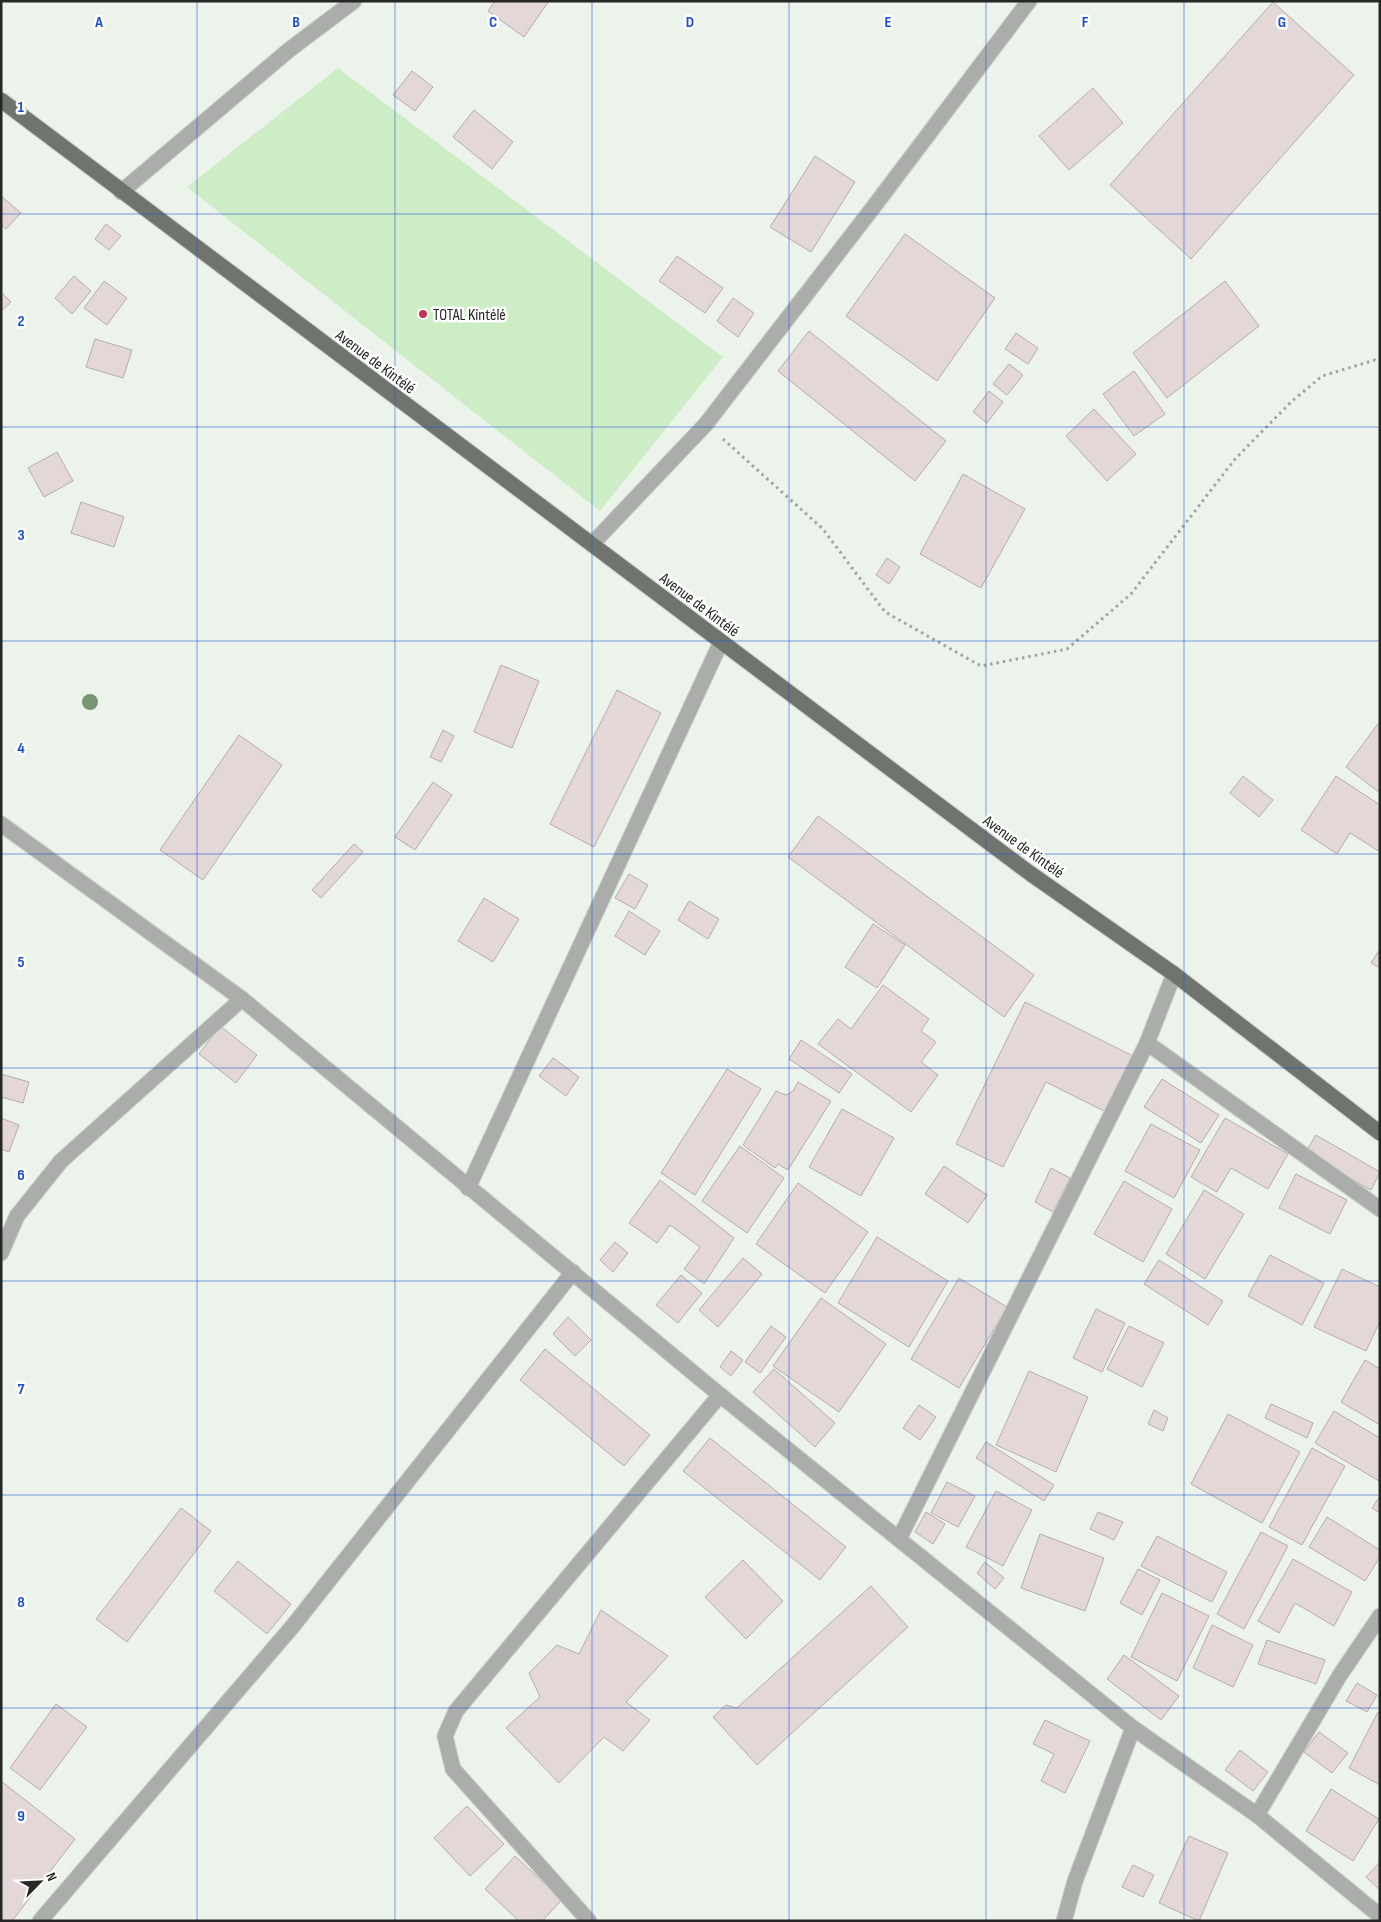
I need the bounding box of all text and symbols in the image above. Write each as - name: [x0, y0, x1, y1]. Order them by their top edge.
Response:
- text: A: [94, 13, 103, 32]
- text: B: [292, 13, 300, 32]
- text: C: [489, 13, 497, 32]
- text: D: [686, 13, 694, 32]
- text: E: [885, 13, 892, 32]
- text: F: [1082, 13, 1089, 32]
- text: G: [1278, 13, 1286, 32]
- text: 1: [18, 98, 25, 117]
- place label: TOTAL Kintélé: [433, 306, 506, 325]
- marker: TOTAL Kintélé: [417, 308, 429, 320]
- text: 2: [17, 312, 25, 331]
- street label: Avenue de Kintélé: [331, 325, 419, 398]
- text: 3: [17, 526, 25, 545]
- street label: Avenue de Kintélé: [655, 568, 743, 641]
- text: 4: [17, 739, 25, 758]
- street label: Avenue de Kintélé: [978, 811, 1067, 883]
- text: 5: [17, 953, 25, 972]
- text: 6: [17, 1166, 25, 1185]
- text: 7: [18, 1380, 25, 1399]
- text: 8: [17, 1593, 25, 1612]
- text: 9: [17, 1807, 25, 1826]
- north arrow: [15, 1857, 65, 1907]
- text: N: [42, 1870, 61, 1884]

